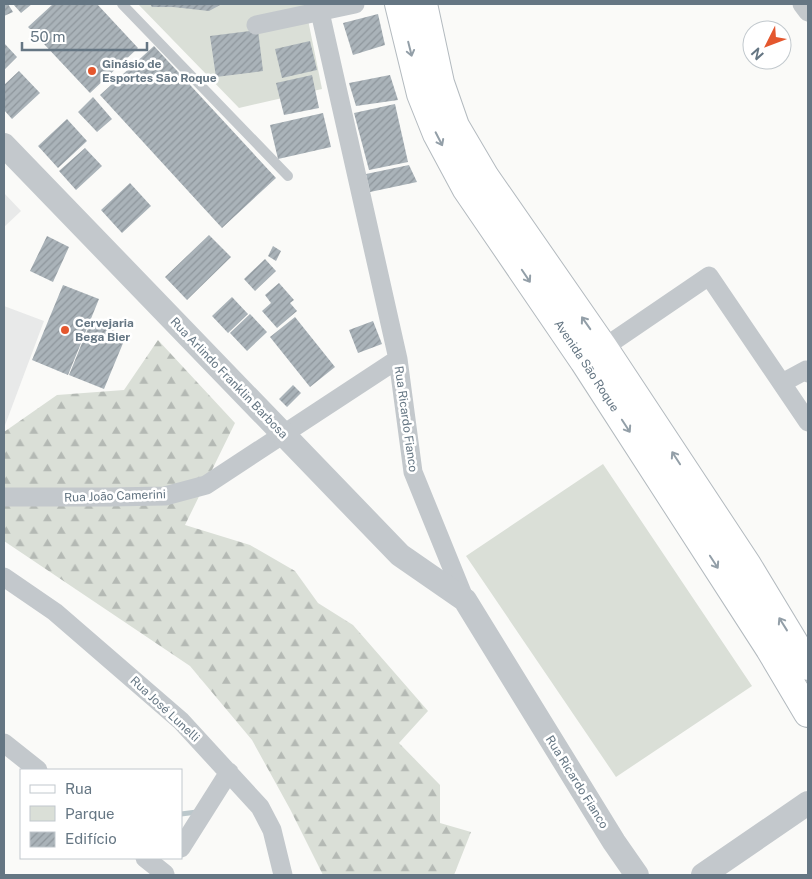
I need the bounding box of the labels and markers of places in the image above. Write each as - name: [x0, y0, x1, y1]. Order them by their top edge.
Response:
- place label: Ginásio de Esportes São Roque: [102, 57, 217, 85]
- marker: Ginásio de Esportes São Roque: [86, 65, 98, 77]
- place label: Cervejaria Bega Bier: [75, 316, 134, 344]
- marker: Cervejaria Bega Bier: [59, 324, 71, 336]

